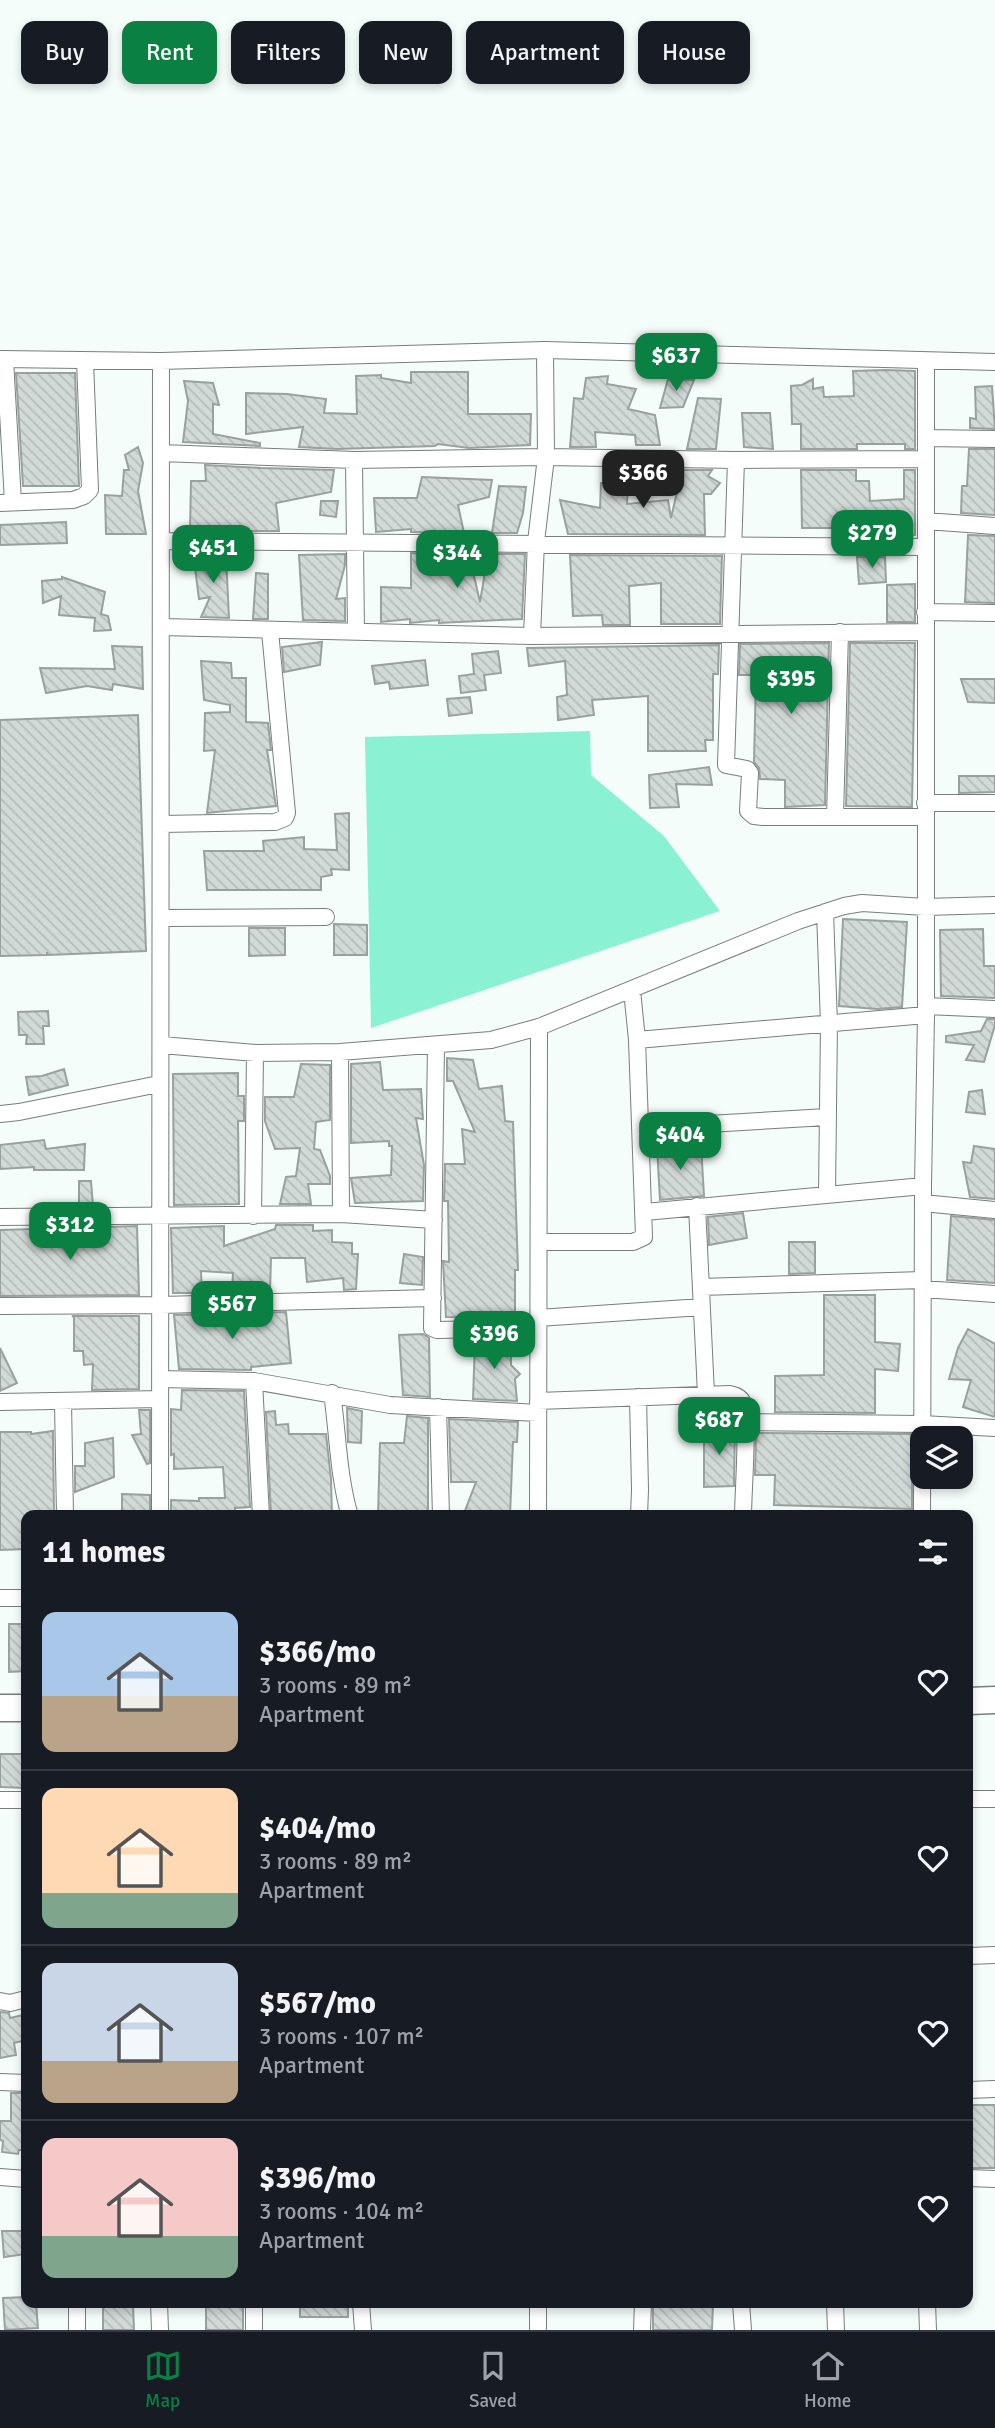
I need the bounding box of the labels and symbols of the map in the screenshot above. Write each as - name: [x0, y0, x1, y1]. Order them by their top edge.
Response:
- pin: $637: [635, 334, 717, 393]
- pin: $366: [602, 450, 684, 510]
- pin: $279: [831, 510, 913, 570]
- pin: $451: [172, 526, 254, 585]
- pin: $344: [416, 530, 498, 590]
- pin: $395: [750, 656, 832, 716]
- pin: $404: [639, 1112, 721, 1172]
- pin: $312: [29, 1202, 111, 1262]
- pin: $567: [191, 1282, 273, 1341]
- pin: $396: [453, 1312, 535, 1371]
- pin: $687: [678, 1398, 760, 1457]

